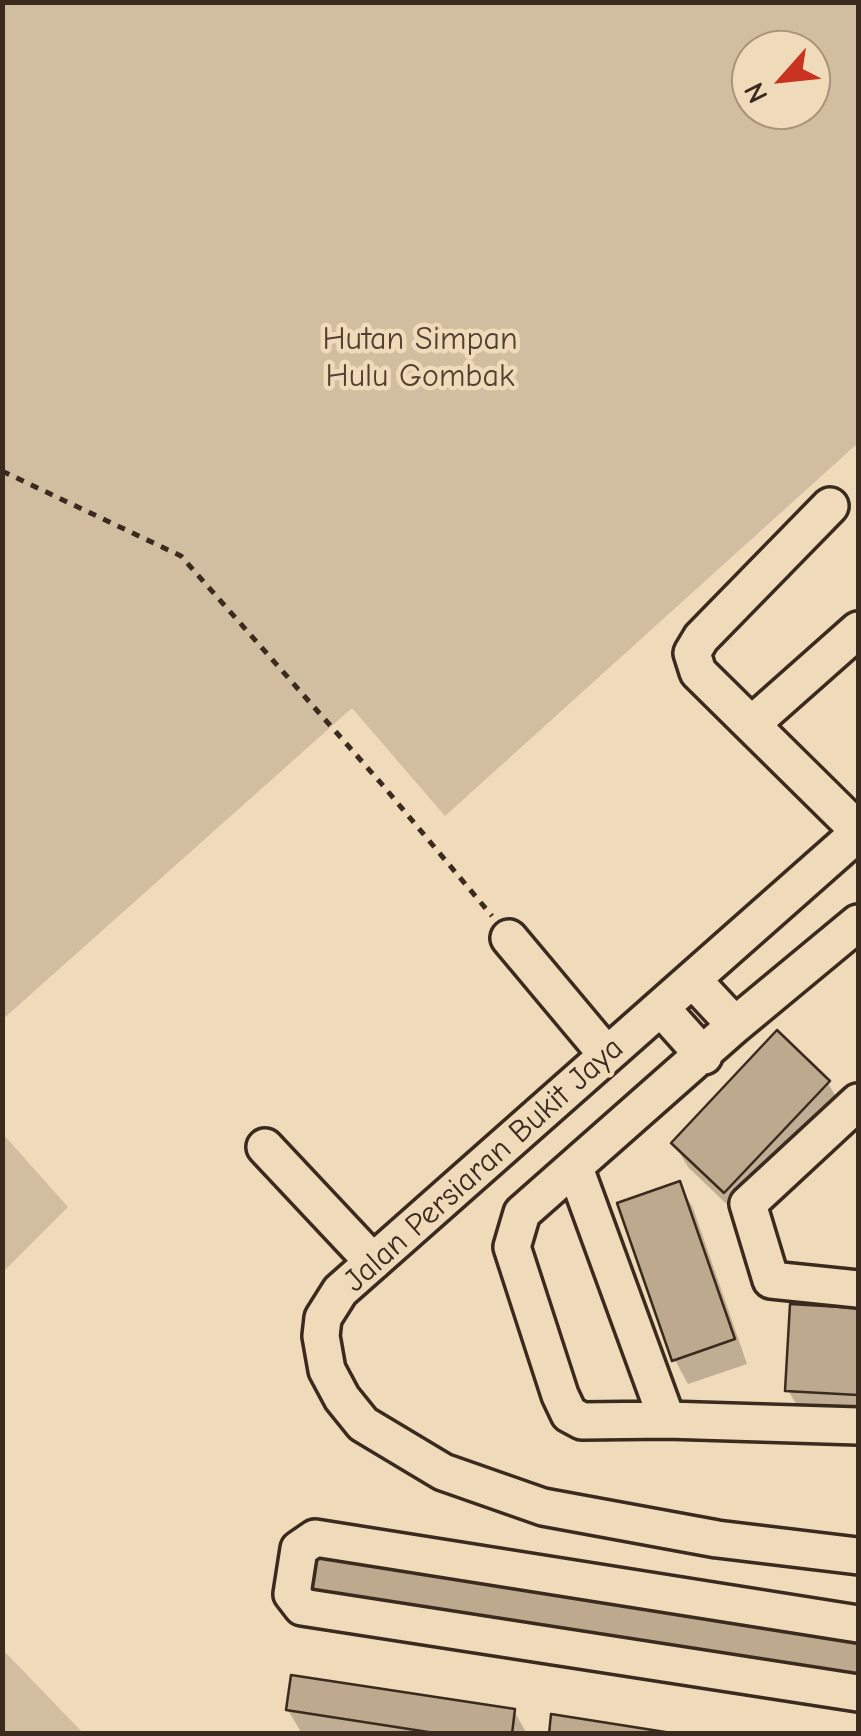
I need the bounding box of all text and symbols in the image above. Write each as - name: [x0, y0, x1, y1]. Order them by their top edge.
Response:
- north arrow: [731, 30, 831, 130]
- text: N: [738, 77, 774, 108]
- park label: Hutan Simpan Hulu Gombak: [322, 321, 518, 396]
- street label: Jalan Persiaran Bukit Jaya: [336, 1029, 632, 1301]

